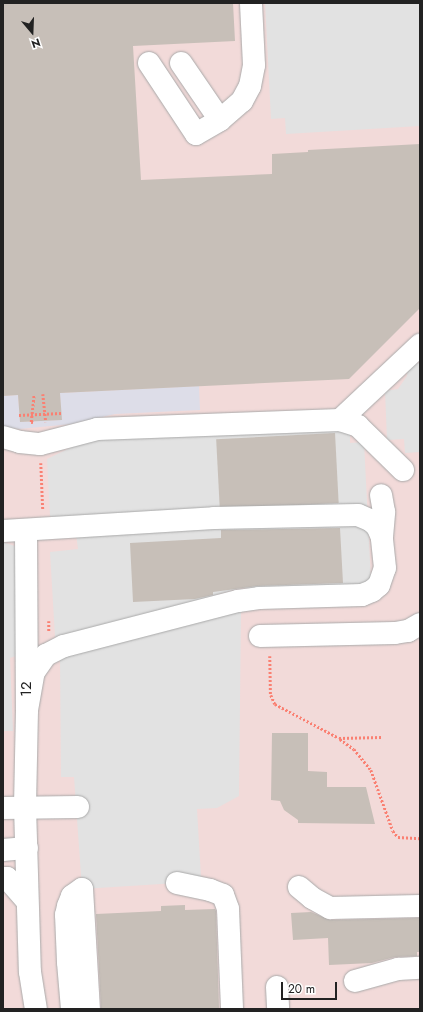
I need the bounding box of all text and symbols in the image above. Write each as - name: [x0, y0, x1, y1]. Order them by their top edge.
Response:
- north arrow: [12, 12, 52, 52]
- text: N: [29, 34, 43, 52]
- street label: 12: [18, 681, 36, 697]
- scale bar: [283, 974, 339, 1000]
- text: 20 m: [288, 980, 315, 998]

